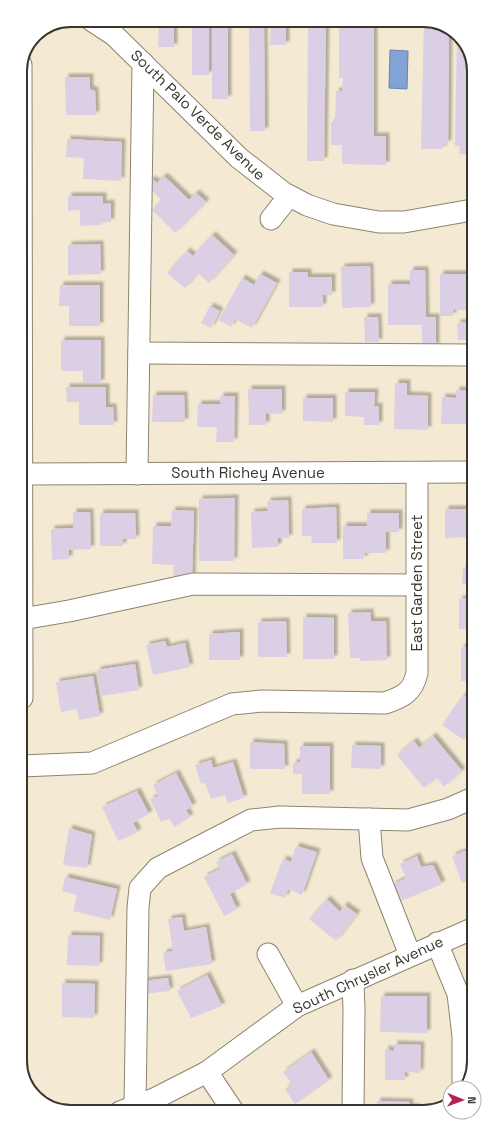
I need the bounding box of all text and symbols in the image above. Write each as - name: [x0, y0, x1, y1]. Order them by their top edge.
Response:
- street label: South Palo Verde Avenue: [127, 45, 270, 184]
- street label: South Richey Avenue: [171, 463, 325, 482]
- street label: East Garden Street: [407, 514, 426, 651]
- street label: South Chrysler Avenue: [289, 931, 446, 1018]
- north arrow: [442, 1080, 482, 1120]
- text: N: [465, 1096, 479, 1104]

